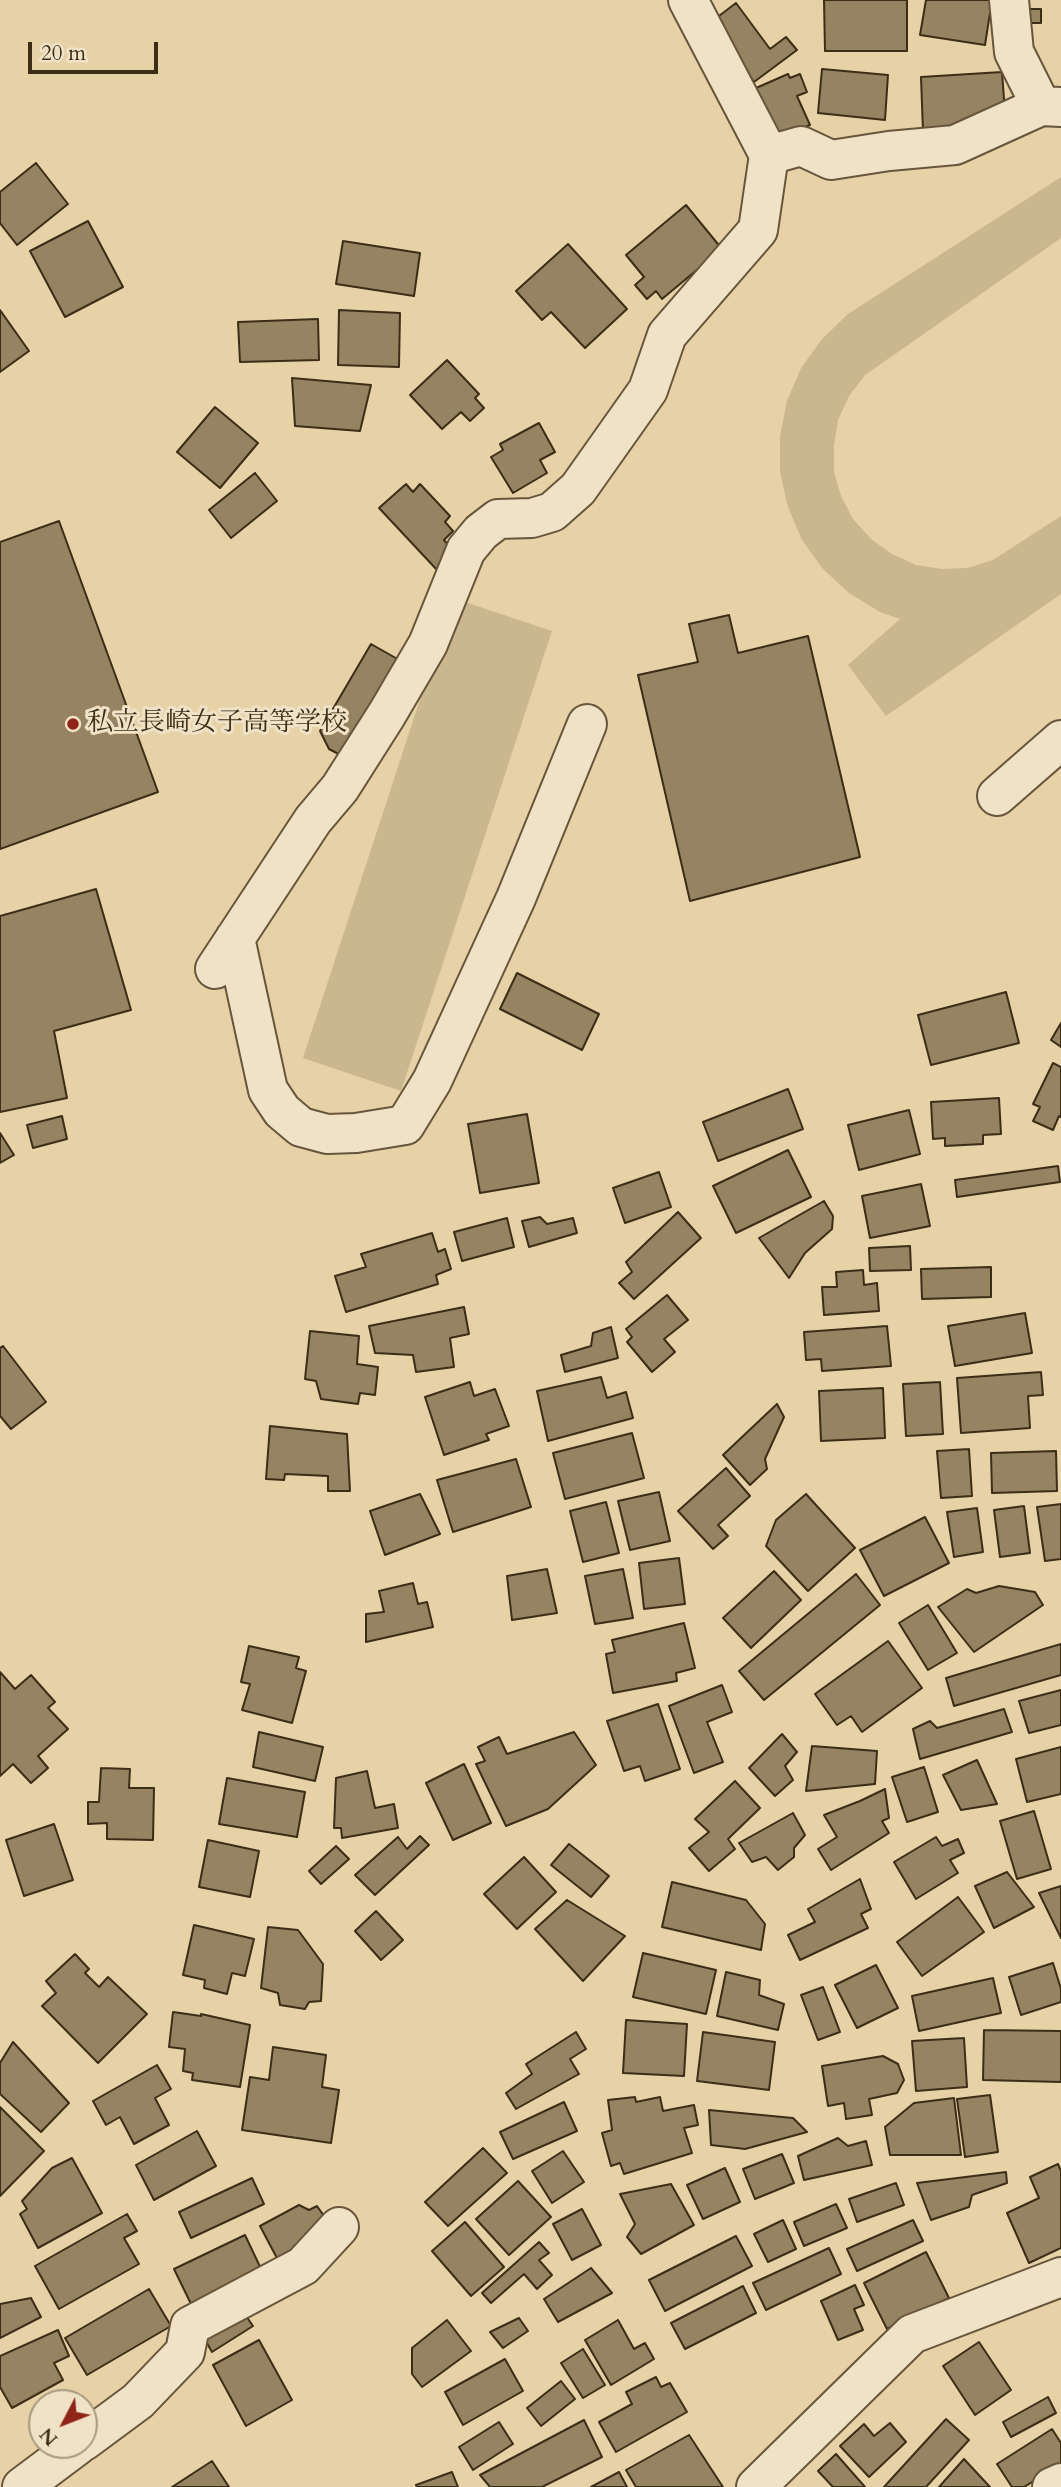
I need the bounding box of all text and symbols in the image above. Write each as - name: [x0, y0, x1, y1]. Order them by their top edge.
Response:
- scale bar: [32, 28, 161, 72]
- text: 20 m: [41, 39, 86, 68]
- place label: 私立長崎女子高等学校: [87, 708, 347, 740]
- marker: 私立長崎女子高等学校: [65, 716, 81, 732]
- north arrow: [28, 2389, 98, 2459]
- text: N: [34, 2422, 64, 2452]

